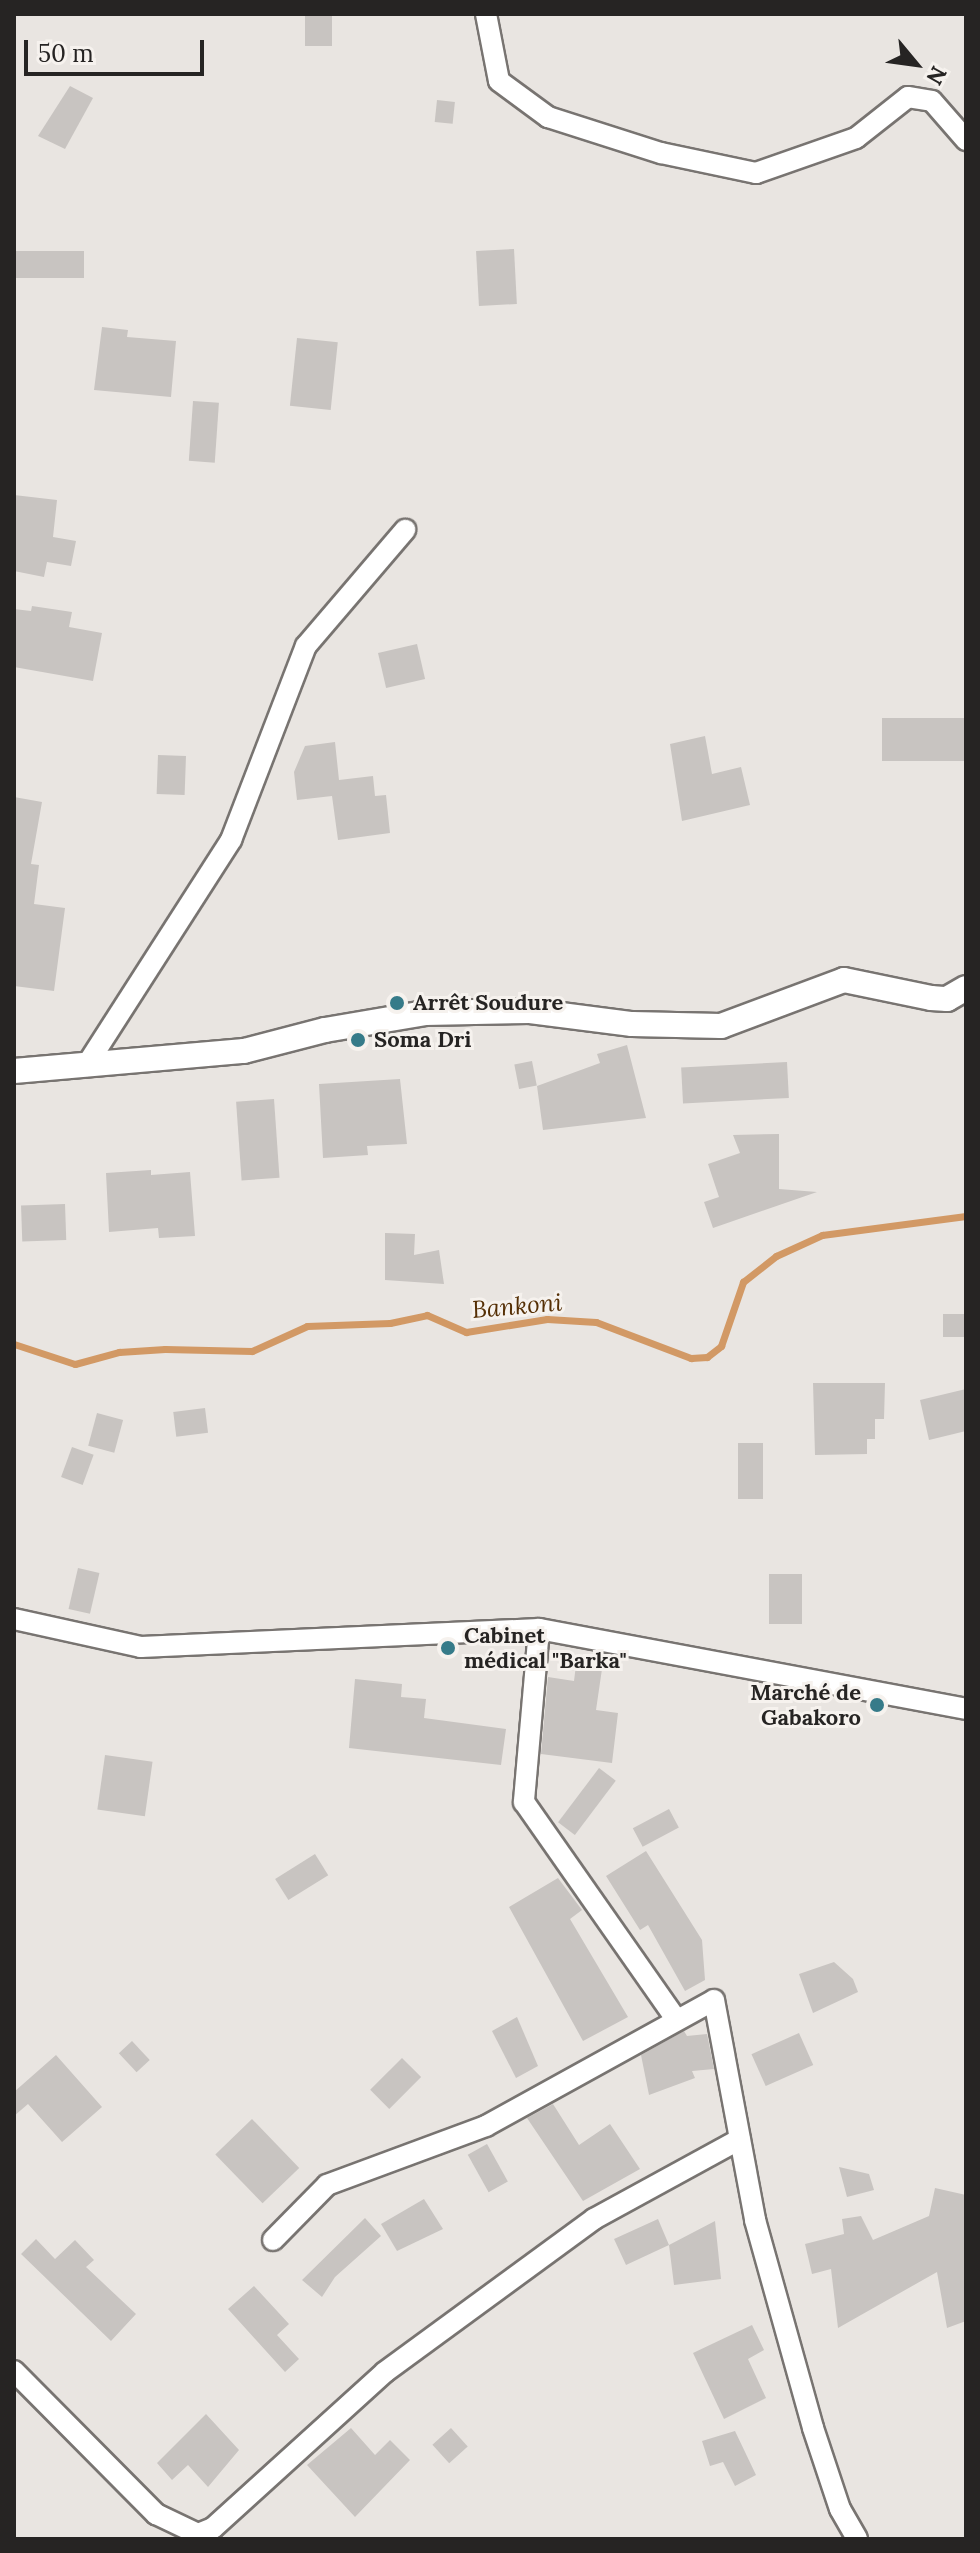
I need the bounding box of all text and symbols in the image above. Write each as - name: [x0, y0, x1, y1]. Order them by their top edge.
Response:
- scale bar: [28, 24, 208, 74]
- north arrow: [876, 24, 956, 104]
- text: 50 m: [38, 38, 94, 69]
- text: N: [921, 61, 953, 90]
- place label: Arrêt Soudure: [413, 990, 563, 1016]
- marker: Arrêt Soudure: [388, 994, 406, 1012]
- place label: Soma Dri: [374, 1027, 472, 1053]
- marker: Soma Dri: [349, 1031, 367, 1049]
- water label: Bankoni: [471, 1288, 563, 1324]
- place label: Cabinet médical "Barka": [464, 1622, 627, 1674]
- marker: Cabinet médical "Barka": [439, 1639, 457, 1657]
- place label: Marché de Gabakoro: [750, 1679, 861, 1730]
- marker: Marché de Gabakoro: [868, 1696, 886, 1714]

